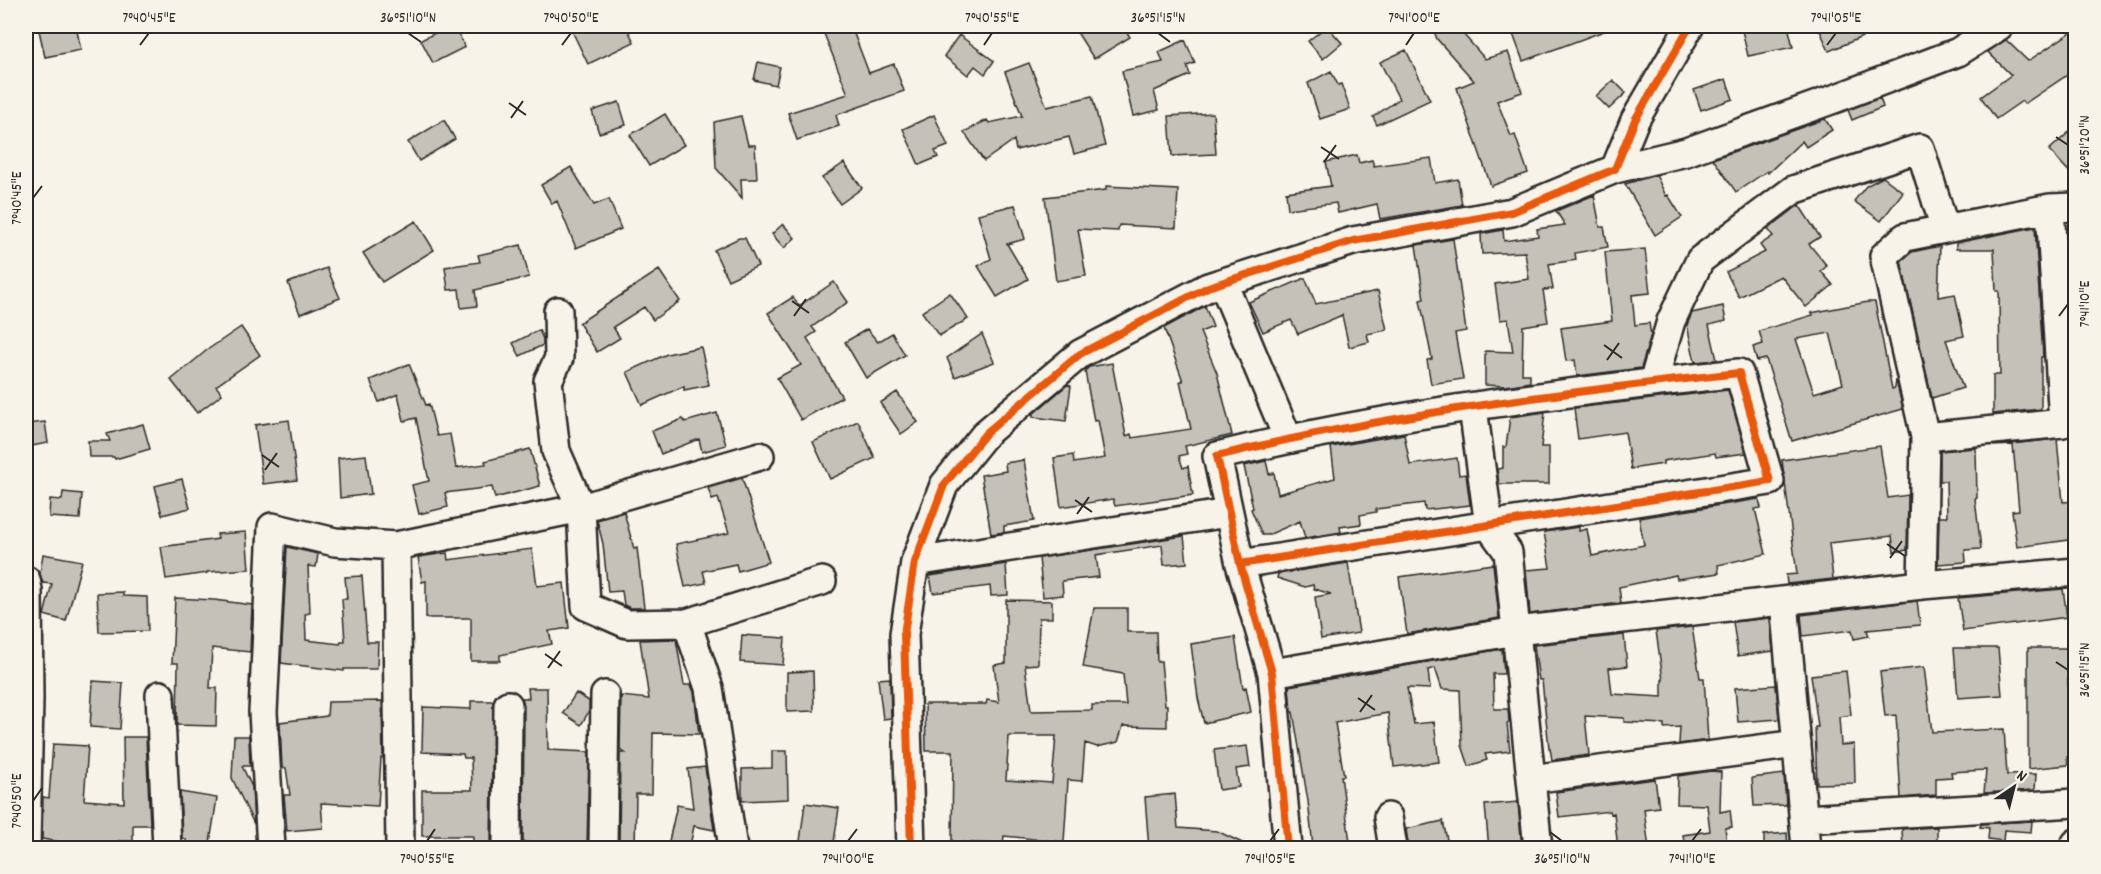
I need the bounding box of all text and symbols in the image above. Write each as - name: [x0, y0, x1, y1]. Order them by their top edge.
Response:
- text: 7°40'45"E: [122, 8, 176, 30]
- text: 36°51'10"N: [380, 8, 436, 30]
- text: 7°40'50"E: [543, 8, 599, 30]
- text: 7°40'55"E: [965, 8, 1019, 30]
- text: 36°51'15"N: [1131, 8, 1186, 30]
- text: 7°41'00"E: [1388, 8, 1440, 30]
- text: 7°41'05"E: [1811, 8, 1861, 30]
- text: 36°51'20"N: [2075, 115, 2097, 175]
- text: 7°40'45"E: [7, 171, 29, 225]
- text: 7°41'10"E: [2075, 280, 2097, 327]
- text: 36°51'15"N: [2075, 643, 2097, 698]
- north arrow: [1984, 757, 2044, 817]
- text: N: [2011, 765, 2031, 789]
- text: 7°40'50"E: [7, 773, 29, 829]
- text: 7°40'55"E: [400, 849, 454, 871]
- text: 7°41'00"E: [822, 849, 874, 871]
- text: 7°41'05"E: [1245, 849, 1295, 871]
- text: 36°51'10"N: [1534, 849, 1590, 871]
- text: 7°41'10"E: [1669, 849, 1716, 871]

